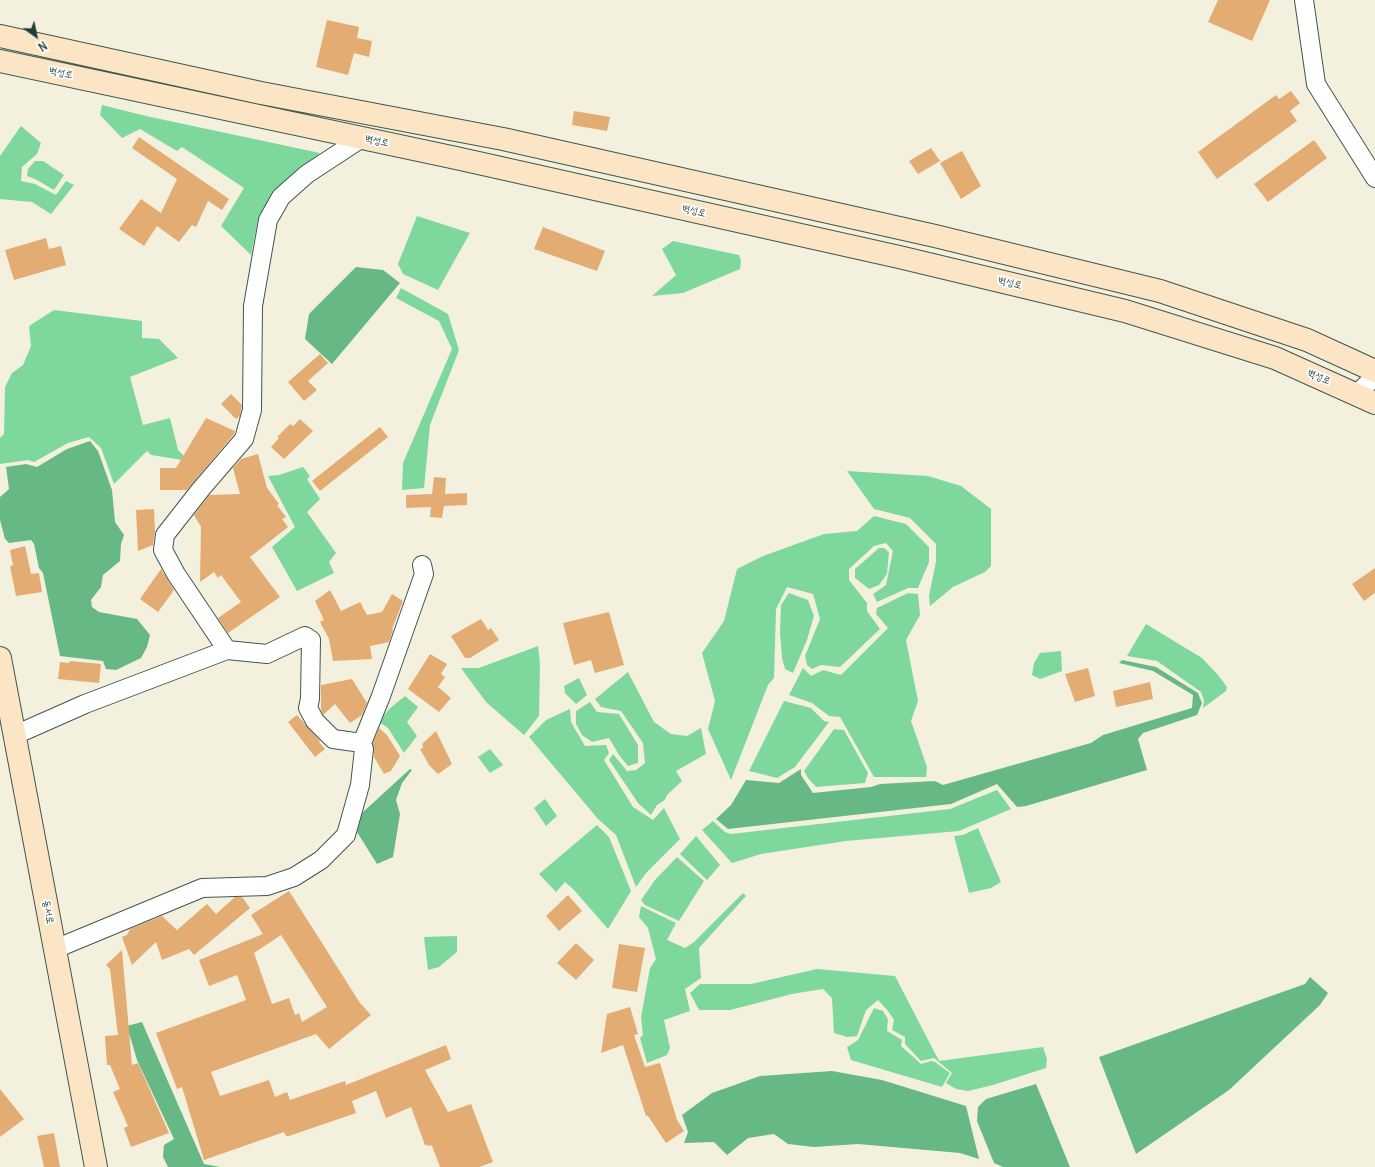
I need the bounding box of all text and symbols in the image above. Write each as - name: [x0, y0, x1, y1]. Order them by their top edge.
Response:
- north arrow: [16, 16, 56, 56]
- text: N: [36, 38, 50, 54]
- street label: 벽성로: [48, 65, 74, 81]
- street label: 벽성로: [364, 133, 390, 149]
- street label: 벽성로: [681, 202, 707, 220]
- street label: 벽성로: [997, 274, 1023, 292]
- street label: 벽성로: [1306, 367, 1332, 387]
- street label: 동서로: [40, 899, 56, 925]

